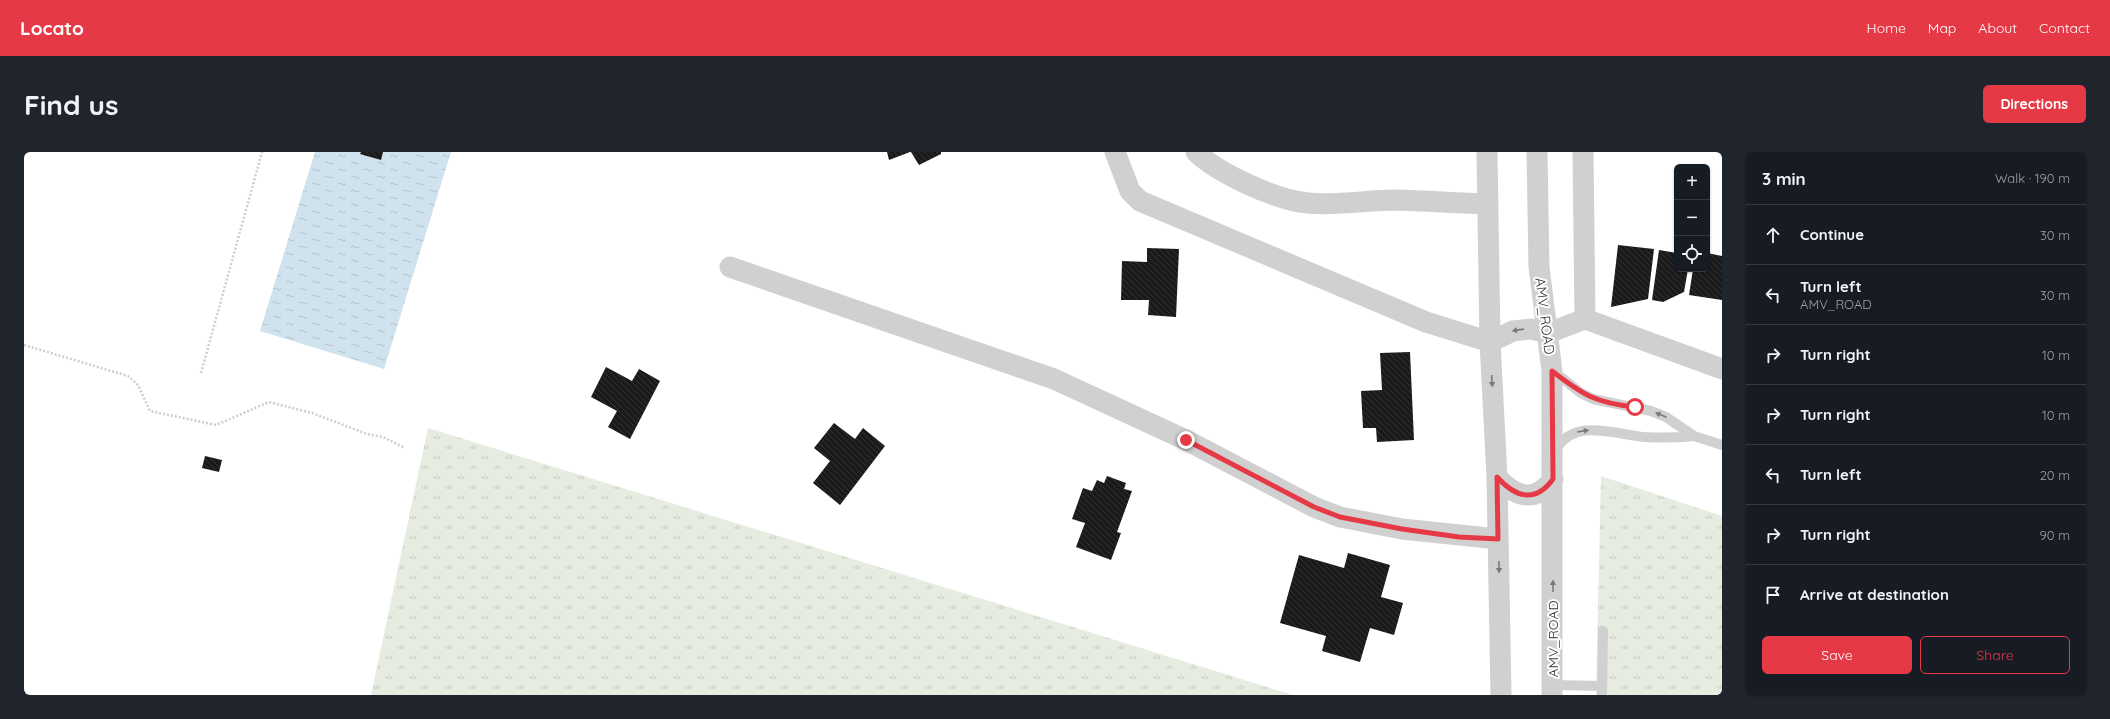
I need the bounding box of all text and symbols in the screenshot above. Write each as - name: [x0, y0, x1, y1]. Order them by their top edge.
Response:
- text: Locato: [20, 16, 84, 40]
- text: Home: [1867, 19, 1906, 37]
- text: Map: [1928, 19, 1956, 37]
- text: About: [1978, 19, 2017, 37]
- text: Contact: [2039, 19, 2090, 37]
- button: Directions: [1983, 85, 2086, 123]
- text: Find us: [24, 87, 118, 122]
- map controls: [1674, 164, 1710, 272]
- button: +: [1674, 164, 1710, 200]
- text: 3 min: [1762, 168, 1806, 189]
- text: Walk · 190 m: [1995, 170, 2070, 186]
- button: −: [1674, 200, 1710, 236]
- icon: ahead: [1762, 224, 1784, 246]
- text: Continue: [1800, 225, 1864, 244]
- text: 30 m: [2040, 227, 2070, 243]
- button: locate: [1674, 236, 1710, 272]
- street label: AMV_ROAD: [1531, 277, 1559, 355]
- text: Turn left: [1800, 277, 1862, 296]
- icon: left: [1762, 284, 1784, 306]
- text: 30 m: [2040, 287, 2070, 303]
- text: AMV_ROAD: [1800, 296, 1872, 312]
- one-way arrow: [1512, 327, 1524, 333]
- icon: right: [1762, 344, 1784, 366]
- text: Turn right: [1800, 345, 1871, 364]
- text: 10 m: [2042, 347, 2070, 363]
- one-way arrow: [1489, 375, 1496, 387]
- route start: [1626, 398, 1644, 416]
- icon: right: [1762, 404, 1784, 426]
- text: Turn right: [1800, 405, 1871, 424]
- text: 10 m: [2042, 407, 2070, 423]
- one-way arrow: [1655, 412, 1666, 418]
- one-way arrow: [1577, 428, 1589, 434]
- route end: [1177, 431, 1195, 449]
- icon: left: [1762, 464, 1784, 486]
- text: Turn left: [1800, 465, 1862, 484]
- text: 20 m: [2040, 467, 2070, 483]
- icon: right: [1762, 524, 1784, 546]
- text: Turn right: [1800, 525, 1871, 544]
- text: 90 m: [2040, 527, 2070, 543]
- one-way arrow: [1496, 561, 1502, 574]
- one-way arrow: [1550, 579, 1556, 592]
- icon: arrive: [1762, 584, 1784, 606]
- text: Arrive at destination: [1800, 585, 1949, 604]
- street label: AMV_ROAD: [1544, 600, 1562, 678]
- button: Save: [1762, 636, 1912, 674]
- button: Share: [1920, 636, 2070, 674]

